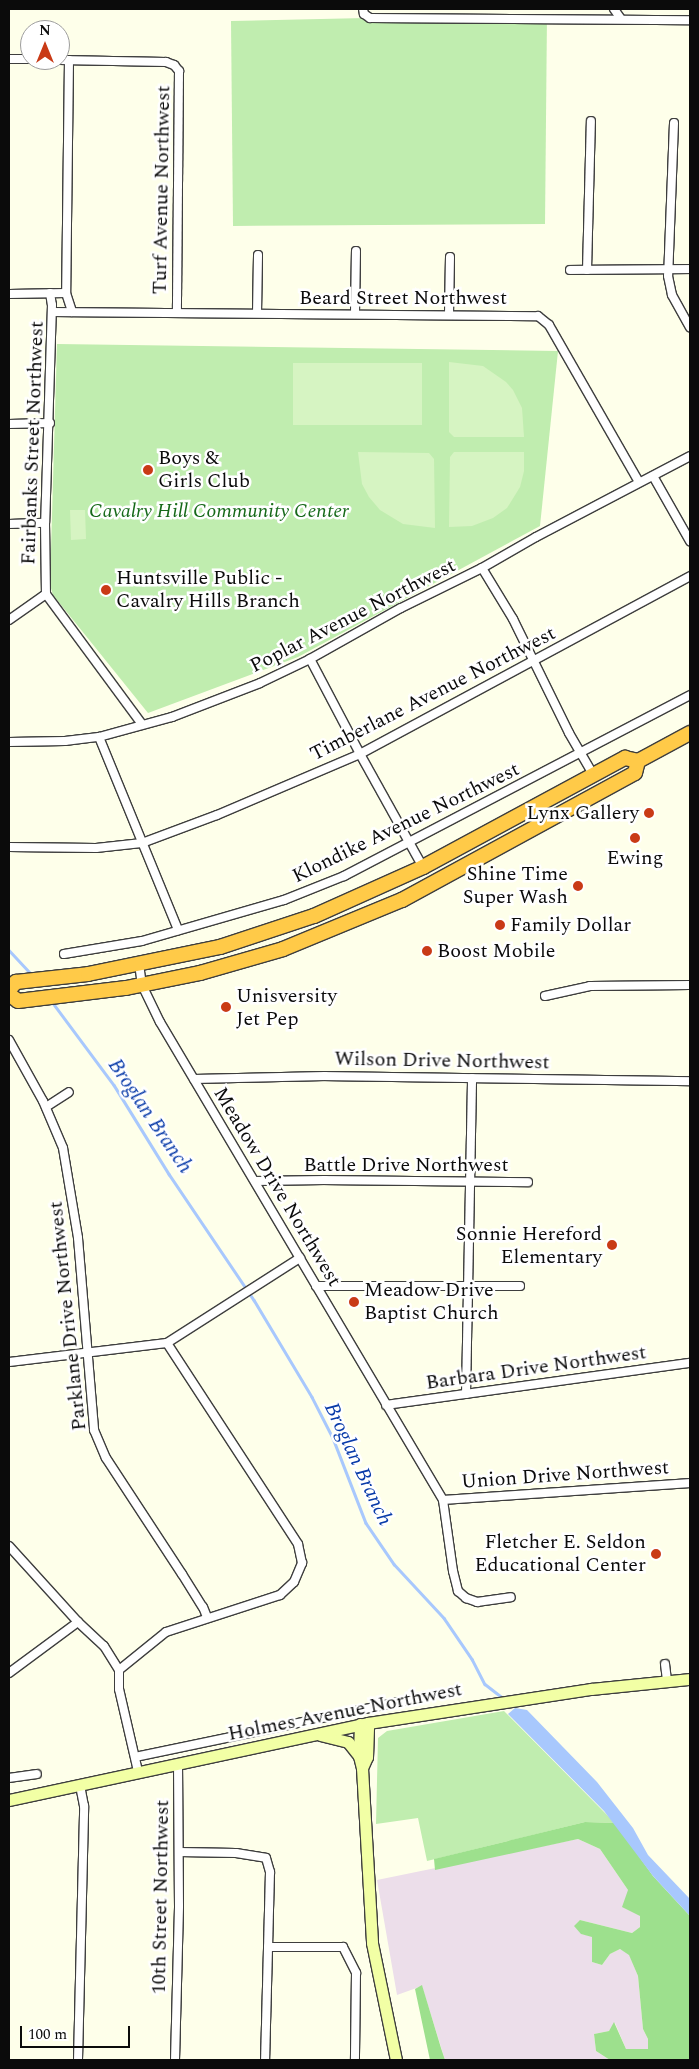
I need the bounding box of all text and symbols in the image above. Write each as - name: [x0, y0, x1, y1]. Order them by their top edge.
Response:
- north arrow: [20, 20, 70, 70]
- text: N: [39, 20, 51, 41]
- street label: Turf Avenue Northwest: [148, 85, 176, 295]
- street label: Beard Street Northwest: [299, 286, 507, 310]
- street label: Fairbanks Street Northwest: [17, 321, 49, 565]
- place label: Boys & Girls Club: [158, 446, 250, 493]
- marker: Boys & Girls Club: [142, 464, 154, 476]
- park label: Cavalry Hill Community Center: [89, 499, 349, 523]
- street label: Poplar Avenue Northwest: [246, 554, 460, 678]
- place label: Huntsville Public - Cavalry Hills Branch: [116, 566, 300, 613]
- marker: Huntsville Public - Cavalry Hills Branch: [100, 584, 112, 596]
- street label: Timberlane Avenue Northwest: [306, 622, 560, 766]
- street label: Klondike Avenue Northwest: [289, 757, 523, 889]
- place label: Lynx Gallery: [526, 801, 639, 825]
- marker: Lynx Gallery: [643, 807, 655, 819]
- marker: Ewing: [629, 832, 641, 844]
- place label: Ewing: [607, 846, 663, 870]
- place label: Shine Time Super Wash: [463, 862, 568, 909]
- marker: Shine Time Super Wash: [572, 880, 584, 892]
- place label: Family Dollar: [510, 913, 631, 937]
- marker: Family Dollar: [494, 919, 506, 931]
- place label: Boost Mobile: [437, 939, 555, 963]
- marker: Boost Mobile: [421, 945, 433, 957]
- place label: Unisversity Jet Pep: [236, 984, 337, 1031]
- marker: Unisversity Jet Pep: [220, 1001, 232, 1013]
- street label: Wilson Drive Northwest: [334, 1047, 550, 1075]
- water label: Broglan Branch: [102, 1054, 198, 1178]
- street label: Meadow Drive Northwest: [208, 1083, 346, 1291]
- street label: Battle Drive Northwest: [303, 1153, 509, 1177]
- street label: Parklane Drive Northwest: [44, 1200, 92, 1432]
- place label: Sonnie Hereford Elementary: [456, 1222, 602, 1269]
- marker: Sonnie Hereford Elementary: [606, 1239, 618, 1251]
- place label: Meadow Drive Baptist Church: [364, 1278, 499, 1325]
- marker: Meadow Drive Baptist Church: [348, 1296, 360, 1308]
- street label: Barbara Drive Northwest: [424, 1341, 648, 1395]
- water label: Broglan Branch: [318, 1398, 398, 1530]
- street label: Union Drive Northwest: [460, 1456, 670, 1494]
- place label: Fletcher E. Seldon Educational Center: [474, 1530, 646, 1577]
- marker: Fletcher E. Seldon Educational Center: [650, 1548, 662, 1560]
- street label: Holmes Avenue Northwest: [226, 1678, 464, 1746]
- street label: 10th Street Northwest: [147, 1799, 175, 1995]
- scale bar: [22, 2016, 132, 2048]
- text: 100 m: [28, 2023, 67, 2046]

